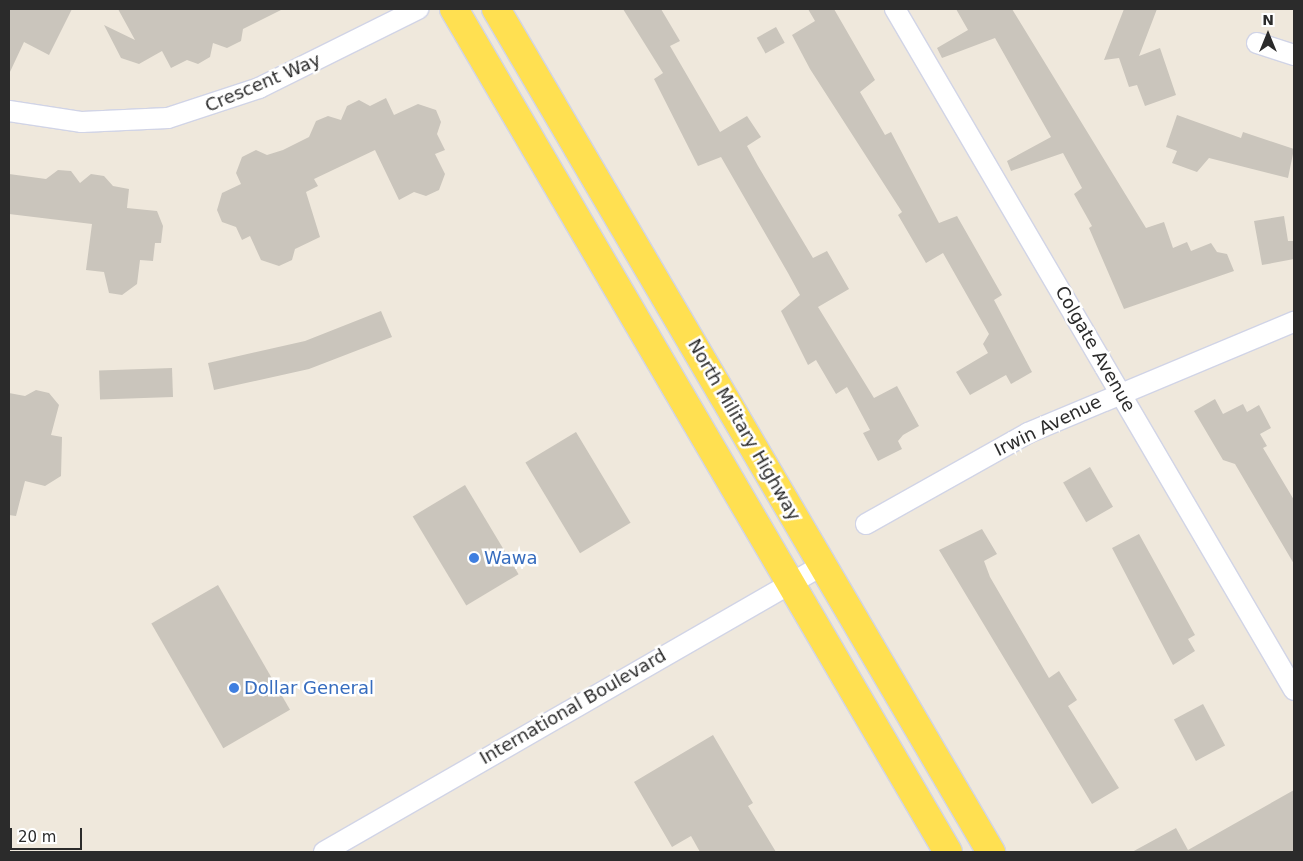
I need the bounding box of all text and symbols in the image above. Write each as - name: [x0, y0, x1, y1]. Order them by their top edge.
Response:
- north arrow: [1243, 10, 1293, 60]
- text: N: [1262, 12, 1274, 28]
- street label: Crescent Way: [202, 49, 324, 117]
- street label: Colgate Avenue: [1050, 282, 1140, 416]
- street label: North Military Highway: [683, 335, 805, 525]
- street label: Irwin Avenue: [991, 391, 1105, 461]
- place label: Wawa: [484, 547, 537, 569]
- marker: Wawa: [468, 552, 480, 564]
- street label: International Boulevard: [476, 645, 670, 769]
- place label: Dollar General: [244, 677, 374, 699]
- marker: Dollar General: [228, 682, 240, 694]
- scale bar: [12, 818, 85, 850]
- text: 20 m: [18, 828, 56, 846]

